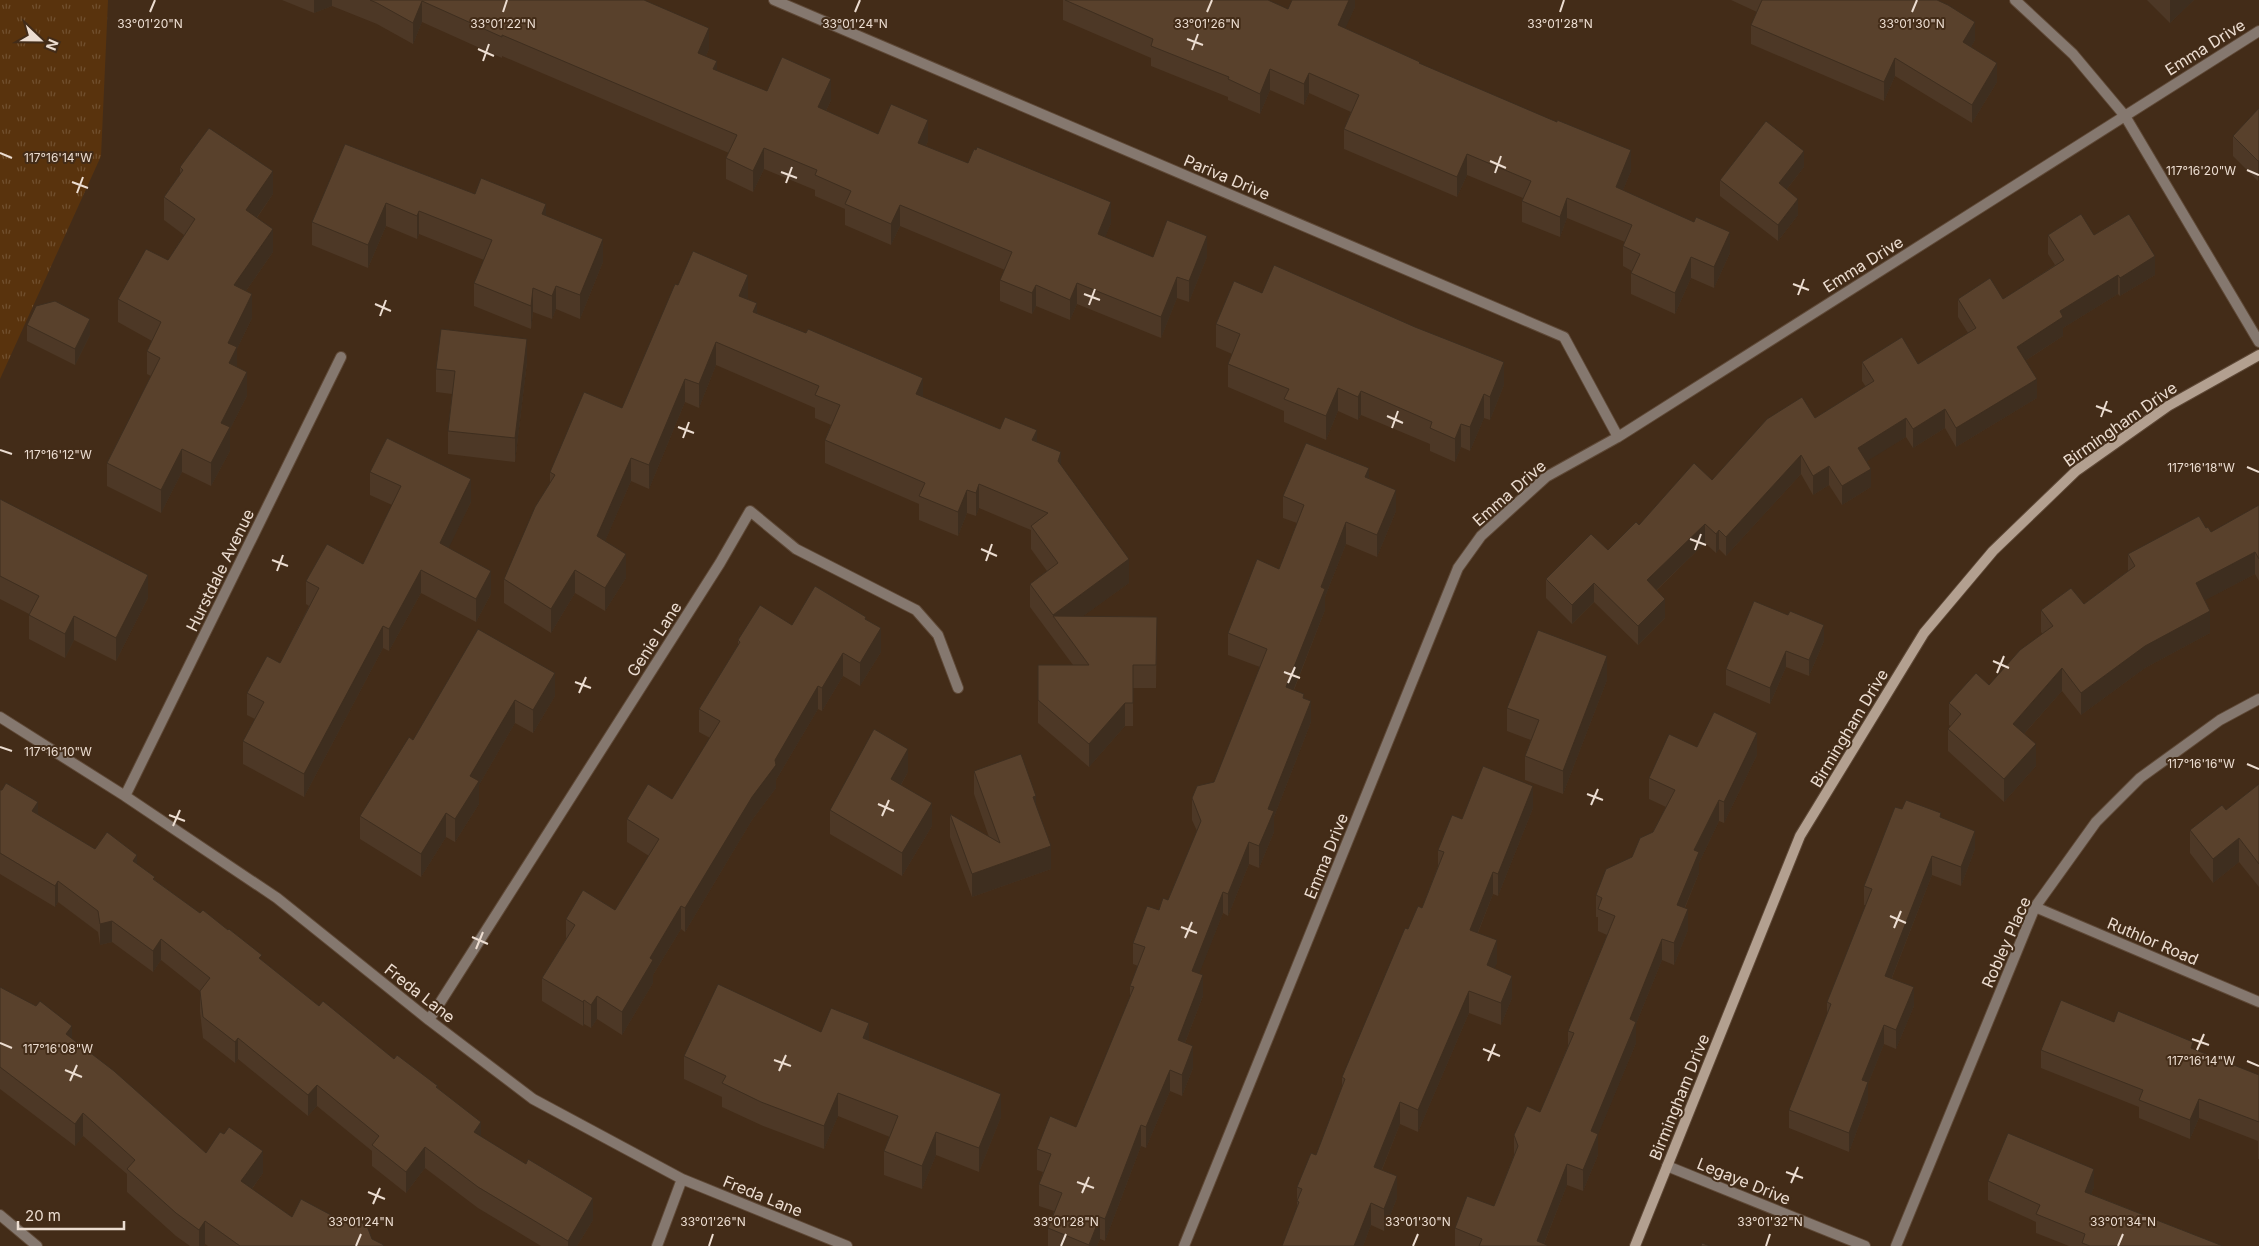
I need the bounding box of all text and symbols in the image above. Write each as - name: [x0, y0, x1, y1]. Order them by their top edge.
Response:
- street label: Emma Drive: [2161, 14, 2249, 80]
- north arrow: [15, 15, 65, 65]
- text: 33°01'20"N: [117, 16, 183, 31]
- text: 33°01'22"N: [470, 16, 536, 31]
- text: 33°01'24"N: [822, 16, 888, 31]
- text: 33°01'26"N: [1174, 16, 1240, 31]
- text: 33°01'28"N: [1527, 16, 1593, 31]
- text: 33°01'30"N: [1879, 16, 1945, 31]
- text: N: [43, 37, 62, 53]
- text: 117°16'14"W: [24, 150, 92, 165]
- street label: Pariva Drive: [1181, 150, 1273, 204]
- text: 117°16'20"W: [2166, 163, 2236, 178]
- street label: Emma Drive: [1819, 231, 1907, 297]
- street label: Birmingham Drive: [2059, 377, 2181, 471]
- text: 117°16'12"W: [24, 447, 92, 462]
- street label: Emma Drive: [1468, 456, 1550, 530]
- text: 117°16'18"W: [2167, 460, 2235, 475]
- street label: Hurstdale Avenue: [182, 506, 258, 634]
- street label: Genie Lane: [622, 598, 686, 680]
- street label: Birmingham Drive: [1806, 665, 1892, 791]
- text: 117°16'10"W: [24, 744, 92, 759]
- text: 117°16'16"W: [2167, 756, 2235, 771]
- street label: Emma Drive: [1300, 810, 1352, 902]
- street label: Robley Place: [1977, 893, 2035, 991]
- street label: Ruthlor Road: [2104, 913, 2202, 969]
- street label: Freda Lane: [381, 959, 459, 1027]
- street label: Birmingham Drive: [1645, 1031, 1713, 1163]
- text: 117°16'08"W: [23, 1041, 93, 1056]
- text: 117°16'14"W: [2167, 1053, 2235, 1068]
- street label: Legaye Drive: [1694, 1153, 1794, 1209]
- street label: Freda Lane: [720, 1171, 806, 1221]
- scale bar: [18, 1198, 124, 1230]
- text: 20 m: [25, 1206, 61, 1225]
- text: 33°01'24"N: [328, 1214, 394, 1229]
- text: 33°01'26"N: [680, 1214, 746, 1229]
- text: 33°01'28"N: [1033, 1214, 1099, 1229]
- text: 33°01'30"N: [1385, 1214, 1451, 1229]
- text: 33°01'32"N: [1737, 1214, 1803, 1229]
- text: 33°01'34"N: [2090, 1214, 2156, 1229]

